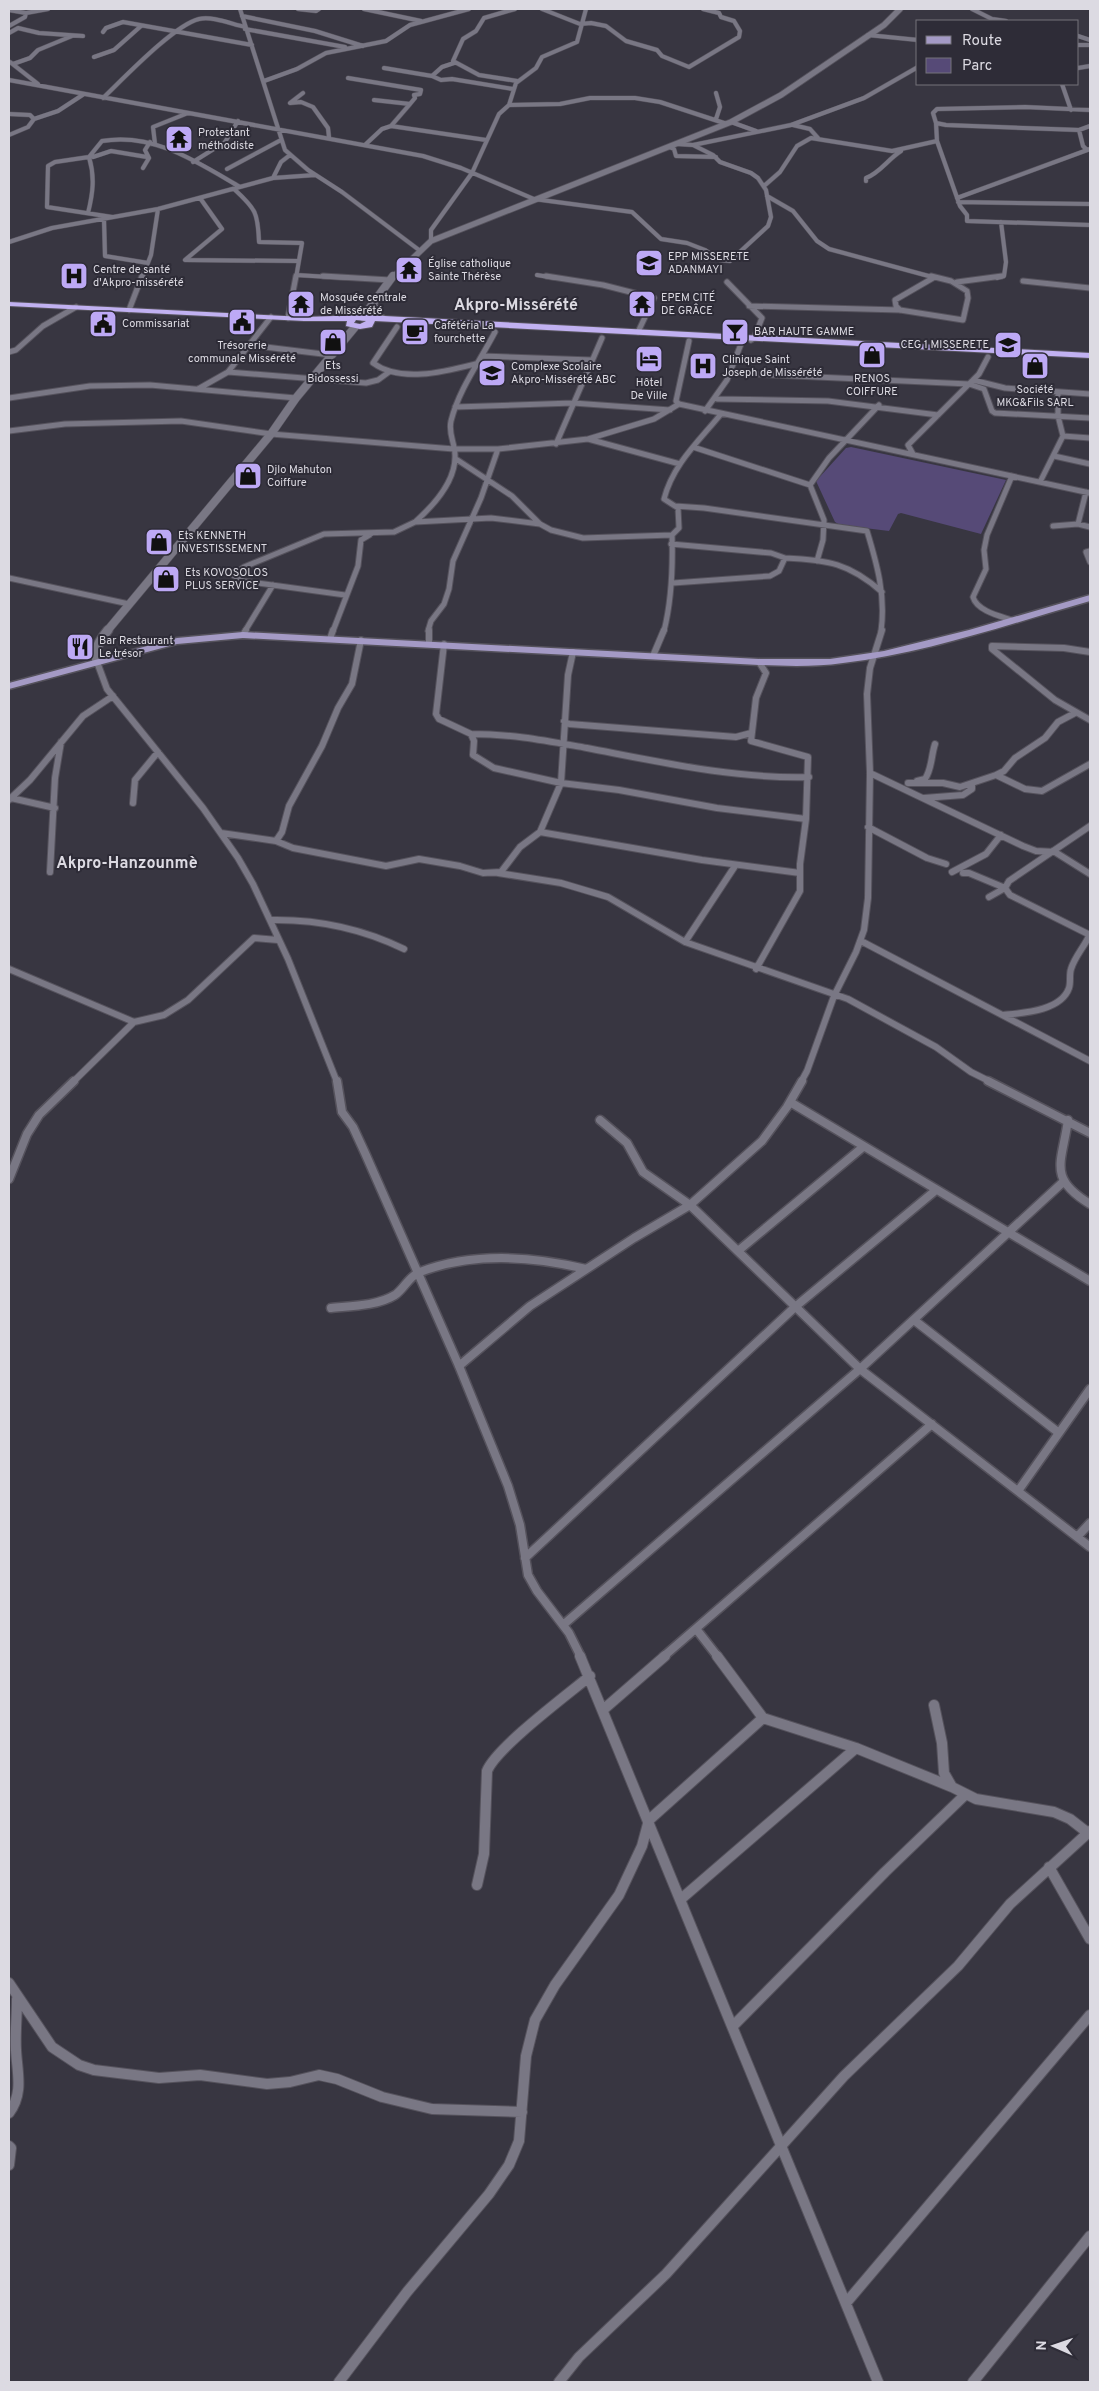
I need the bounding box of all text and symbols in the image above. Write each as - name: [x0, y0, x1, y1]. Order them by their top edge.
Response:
- legend: [916, 20, 1079, 85]
- text: Route: [962, 32, 1002, 51]
- text: Parc: [962, 57, 992, 76]
- temple icon: Protestant méthodiste: [164, 124, 194, 154]
- place label: Protestant méthodiste: [198, 126, 254, 153]
- school or university icon: EPP MISSERETE ADANMAYI: [634, 248, 664, 278]
- place label: EPP MISSERETE ADANMAYI: [668, 250, 749, 277]
- temple icon: Église catholique Sainte Thérèse: [394, 255, 424, 285]
- place label: Église catholique Sainte Thérèse: [428, 256, 511, 284]
- hospital icon: Centre de santé d'Akpro-missérété: [59, 261, 89, 291]
- place label: Centre de santé d'Akpro-missérété: [93, 263, 184, 290]
- temple icon: Mosquée centrale de Missérété: [286, 289, 316, 319]
- temple icon: EPEM CITÉ DE GRÂCE: [627, 289, 657, 319]
- place label: EPEM CITÉ DE GRÂCE: [661, 290, 715, 318]
- place label: Mosquée centrale de Missérété: [320, 291, 407, 318]
- district label: Akpro-Missérété: [454, 296, 578, 316]
- public building icon: Trésorerie communale Missérété: [227, 307, 257, 337]
- public building icon: Commissariat: [88, 309, 118, 339]
- place label: Commissariat: [122, 317, 190, 331]
- cafe icon: Cafétéria La fourchette: [400, 317, 430, 347]
- bar icon: BAR HAUTE GAMME: [720, 317, 750, 347]
- place label: Cafétéria La fourchette: [434, 319, 494, 346]
- place label: BAR HAUTE GAMME: [754, 325, 854, 339]
- shop icon: Ets Bidossessi: [318, 327, 348, 357]
- school or university icon: CEG 1 MISSERETE: [993, 330, 1023, 360]
- place label: CEG 1 MISSERETE: [900, 338, 989, 352]
- place label: Trésorerie communale Missérété: [188, 339, 296, 366]
- shop icon: RENOS COIFFURE: [857, 340, 887, 370]
- hotel icon: Hôtel De Ville: [634, 344, 664, 374]
- hospital icon: Clinique Saint Joseph de Missérété: [688, 351, 718, 381]
- shop icon: Société MKG&Fils SARL: [1020, 351, 1050, 381]
- place label: Clinique Saint Joseph de Missérété: [722, 353, 823, 380]
- school or university icon: Complexe Scolaire Akpro-Missérété ABC: [477, 358, 507, 388]
- place label: Ets Bidossessi: [307, 359, 359, 386]
- place label: Complexe Scolaire Akpro-Missérété ABC: [511, 360, 616, 387]
- place label: RENOS COIFFURE: [846, 372, 898, 399]
- place label: Hôtel De Ville: [630, 376, 668, 403]
- place label: Société MKG&Fils SARL: [996, 383, 1074, 410]
- shop icon: Djlo Mahuton Coiffure: [233, 461, 263, 491]
- place label: Djlo Mahuton Coiffure: [267, 463, 332, 490]
- shop icon: Ets KENNETH INVESTISSEMENT: [144, 527, 174, 557]
- place label: Ets KENNETH INVESTISSEMENT: [178, 529, 267, 556]
- shop icon: Ets KOVOSOLOS PLUS SERVICE: [151, 564, 181, 594]
- place label: Ets KOVOSOLOS PLUS SERVICE: [185, 566, 268, 593]
- restaurant icon: Bar Restaurant Le trésor: [65, 632, 95, 662]
- place label: Bar Restaurant Le trésor: [99, 634, 173, 661]
- district label: Akpro-Hanzounmè: [56, 854, 198, 874]
- north arrow: [1029, 2321, 1079, 2371]
- text: N: [1034, 2340, 1051, 2351]

